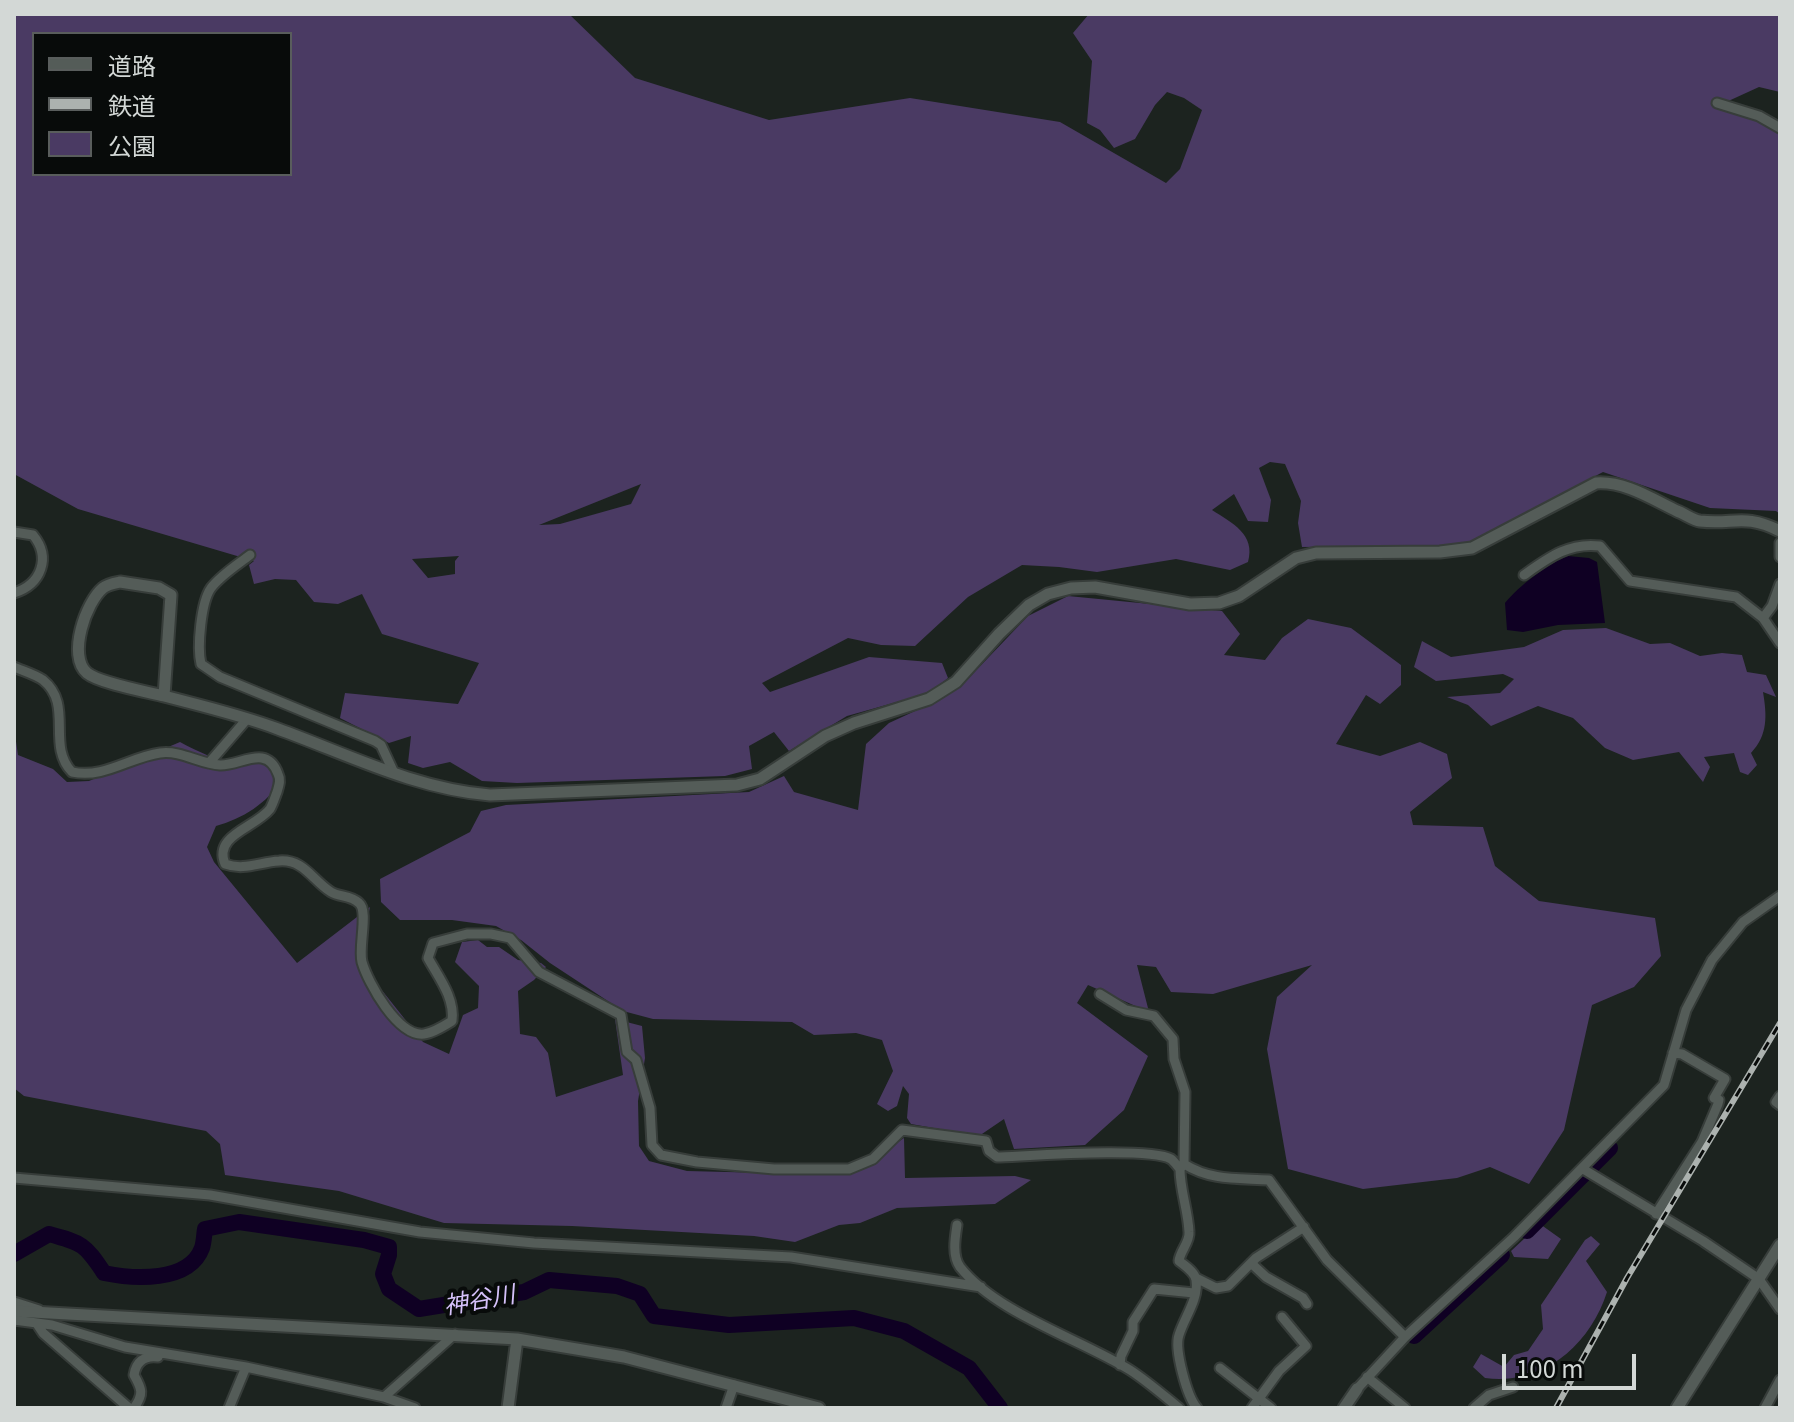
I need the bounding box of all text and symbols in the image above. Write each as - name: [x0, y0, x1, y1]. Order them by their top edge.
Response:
- legend: [32, 32, 292, 176]
- text: 道路: [108, 47, 156, 82]
- text: 鉄道: [108, 87, 156, 122]
- text: 公園: [108, 127, 156, 162]
- water label: 神谷川: [441, 1279, 517, 1319]
- scale bar: [1506, 1338, 1640, 1388]
- text: 100 m: [1516, 1350, 1584, 1385]

